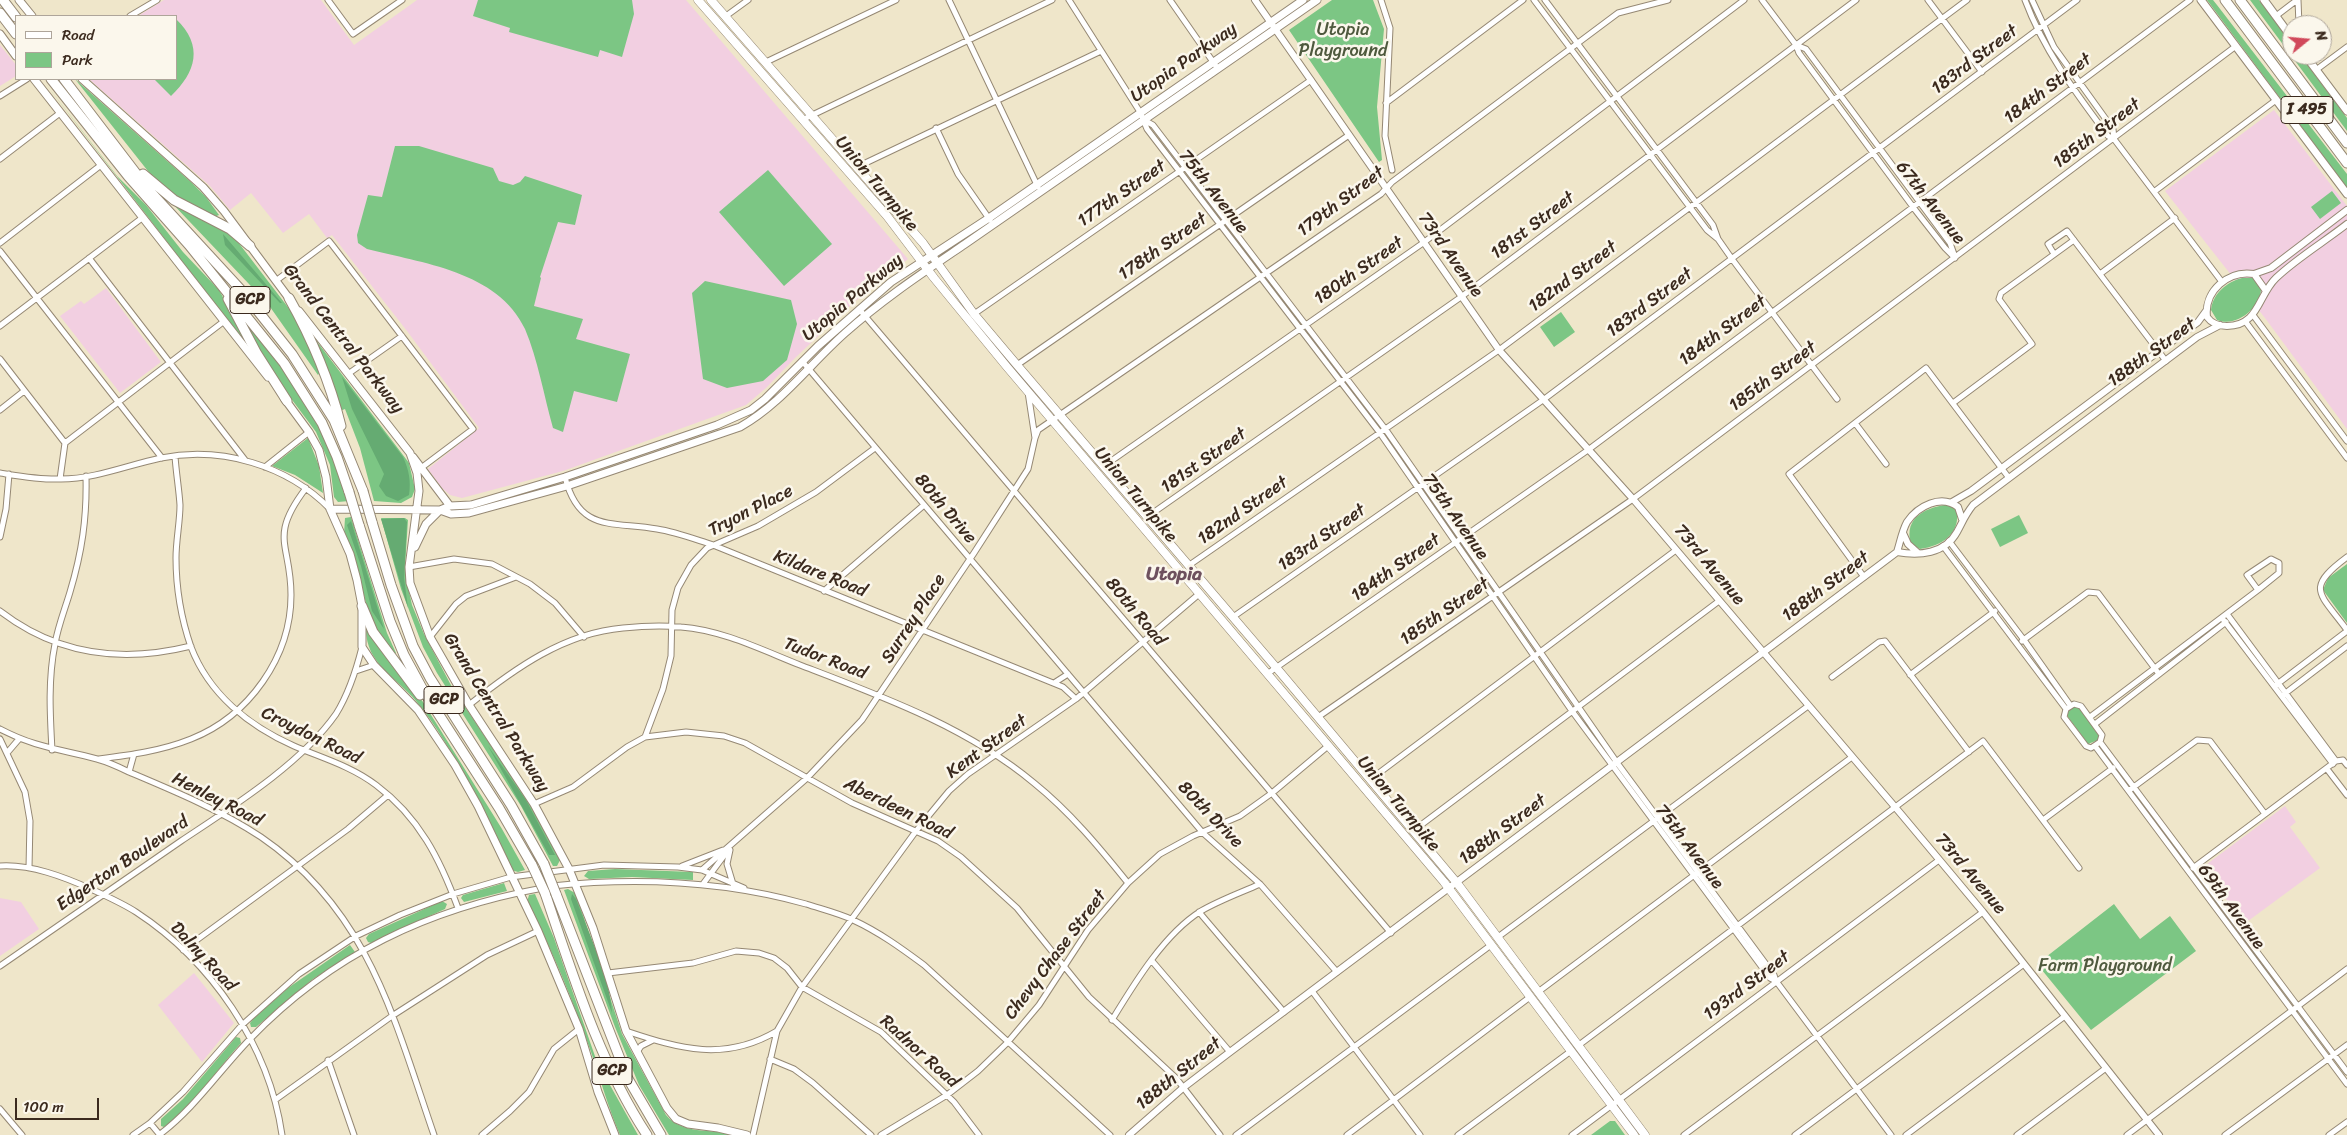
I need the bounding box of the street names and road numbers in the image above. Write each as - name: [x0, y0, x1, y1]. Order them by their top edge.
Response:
- street label: Utopia Parkway: [1127, 18, 1241, 108]
- street label: 183rd Street: [1928, 21, 2022, 99]
- street label: 184th Street: [2000, 49, 2096, 129]
- street label: 185th Street: [2049, 94, 2145, 174]
- road number: I 495: [2281, 96, 2333, 124]
- street label: Union Turnpike: [830, 132, 922, 236]
- street label: 75th Avenue: [1173, 146, 1253, 238]
- street label: 177th Street: [1074, 156, 1170, 232]
- street label: 67th Avenue: [1891, 157, 1969, 249]
- street label: 179th Street: [1293, 162, 1389, 242]
- street label: 181st Street: [1487, 187, 1579, 265]
- street label: 73rd Avenue: [1413, 208, 1487, 302]
- street label: 178th Street: [1115, 209, 1211, 285]
- street label: 180th Street: [1310, 232, 1408, 310]
- street label: 182nd Street: [1525, 237, 1621, 317]
- street label: Utopia Parkway: [798, 250, 908, 346]
- street label: Grand Central Parkway: [278, 260, 408, 418]
- street label: 183rd Street: [1603, 264, 1697, 342]
- road number: GCP: [230, 286, 270, 314]
- street label: 184th Street: [1675, 291, 1771, 371]
- street label: 188th Street: [2104, 314, 2200, 392]
- street label: 185th Street: [1725, 337, 1821, 417]
- street label: 181st Street: [1157, 424, 1251, 498]
- street label: Union Turnpike: [1089, 443, 1181, 547]
- street label: 80th Drive: [909, 470, 981, 548]
- street label: 75th Avenue: [1417, 470, 1493, 564]
- street label: 182nd Street: [1194, 472, 1292, 550]
- street label: Tryon Place: [705, 480, 797, 542]
- street label: 183rd Street: [1274, 500, 1370, 576]
- street label: 73rd Avenue: [1669, 520, 1749, 610]
- street label: 184th Street: [1347, 529, 1445, 607]
- street label: Kildare Road: [770, 545, 870, 603]
- street label: 188th Street: [1778, 547, 1874, 627]
- street label: Surrey Place: [877, 570, 951, 668]
- street label: 80th Road: [1100, 573, 1170, 651]
- street label: 185th Street: [1396, 573, 1494, 651]
- street label: Grand Central Parkway: [438, 629, 554, 797]
- street label: Tudor Road: [780, 633, 870, 685]
- road number: GCP: [424, 686, 464, 714]
- street label: Croydon Road: [257, 702, 365, 770]
- street label: Kent Street: [942, 710, 1032, 784]
- street label: Union Turnpike: [1352, 752, 1444, 856]
- street label: Henley Road: [168, 768, 266, 832]
- street label: Aberdeen Road: [840, 773, 956, 845]
- street label: 80th Drive: [1173, 777, 1247, 853]
- street label: 188th Street: [1455, 790, 1551, 870]
- street label: 75th Avenue: [1650, 800, 1728, 894]
- street label: Edgerton Boulevard: [53, 812, 193, 916]
- street label: 73rd Avenue: [1930, 829, 2010, 919]
- street label: 69th Avenue: [2193, 860, 2269, 954]
- street label: Chevy Chase Street: [1000, 886, 1112, 1024]
- street label: Dalny Road: [165, 918, 241, 996]
- street label: 193rd Street: [1700, 947, 1794, 1025]
- street label: Radnor Road: [875, 1011, 963, 1093]
- street label: 188th Street: [1132, 1033, 1226, 1115]
- road number: GCP: [592, 1058, 632, 1084]

